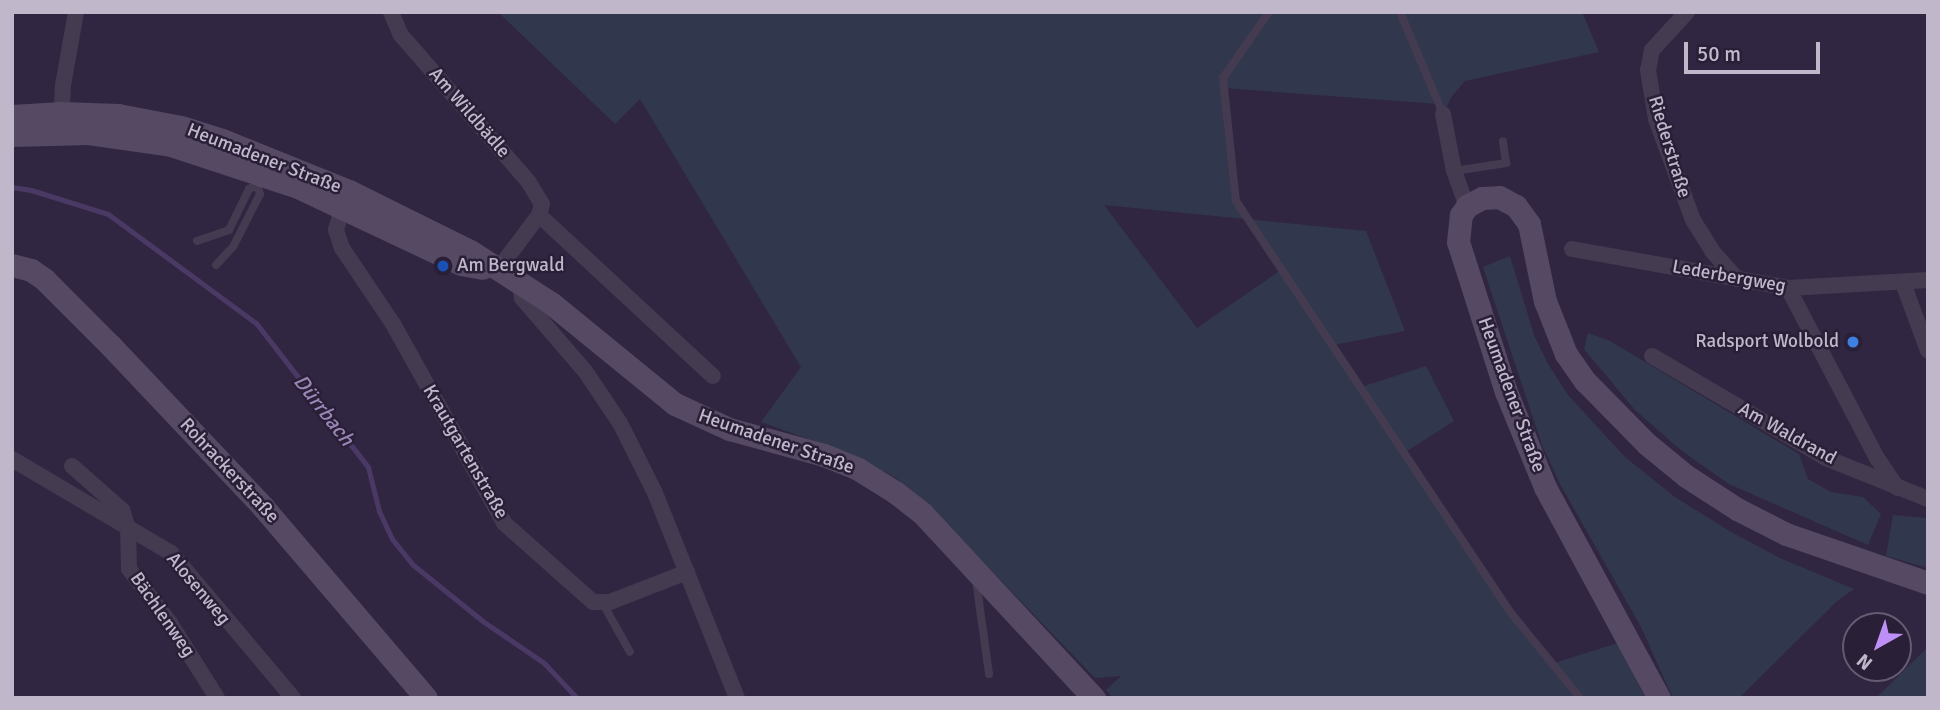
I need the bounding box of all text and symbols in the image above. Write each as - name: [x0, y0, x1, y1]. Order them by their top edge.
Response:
- scale bar: [1688, 28, 1825, 72]
- text: 50 m: [1697, 41, 1741, 67]
- street label: Am Wildbädle: [424, 63, 514, 163]
- street label: Riederstraße: [1643, 93, 1695, 201]
- street label: Heumadener Straße: [184, 119, 344, 199]
- place label: Am Bergwald: [457, 255, 564, 277]
- street label: Lederbergweg: [1670, 256, 1788, 298]
- marker: Am Bergwald: [435, 258, 451, 274]
- street label: Heumadener Straße: [1472, 314, 1550, 476]
- place label: Radsport Wolbold: [1695, 331, 1839, 353]
- marker: Radsport Wolbold: [1845, 334, 1861, 350]
- water label: Dürrbach: [288, 369, 360, 451]
- street label: Krautgartenstraße: [417, 381, 513, 523]
- street label: Am Waldrand: [1734, 398, 1840, 470]
- street label: Heumadener Straße: [695, 405, 857, 479]
- street label: Rohrackerstraße: [175, 414, 283, 528]
- street label: Alosenweg: [161, 548, 235, 630]
- street label: Bächlenweg: [124, 568, 200, 662]
- north arrow: [1842, 612, 1912, 682]
- text: N: [1852, 648, 1878, 675]

